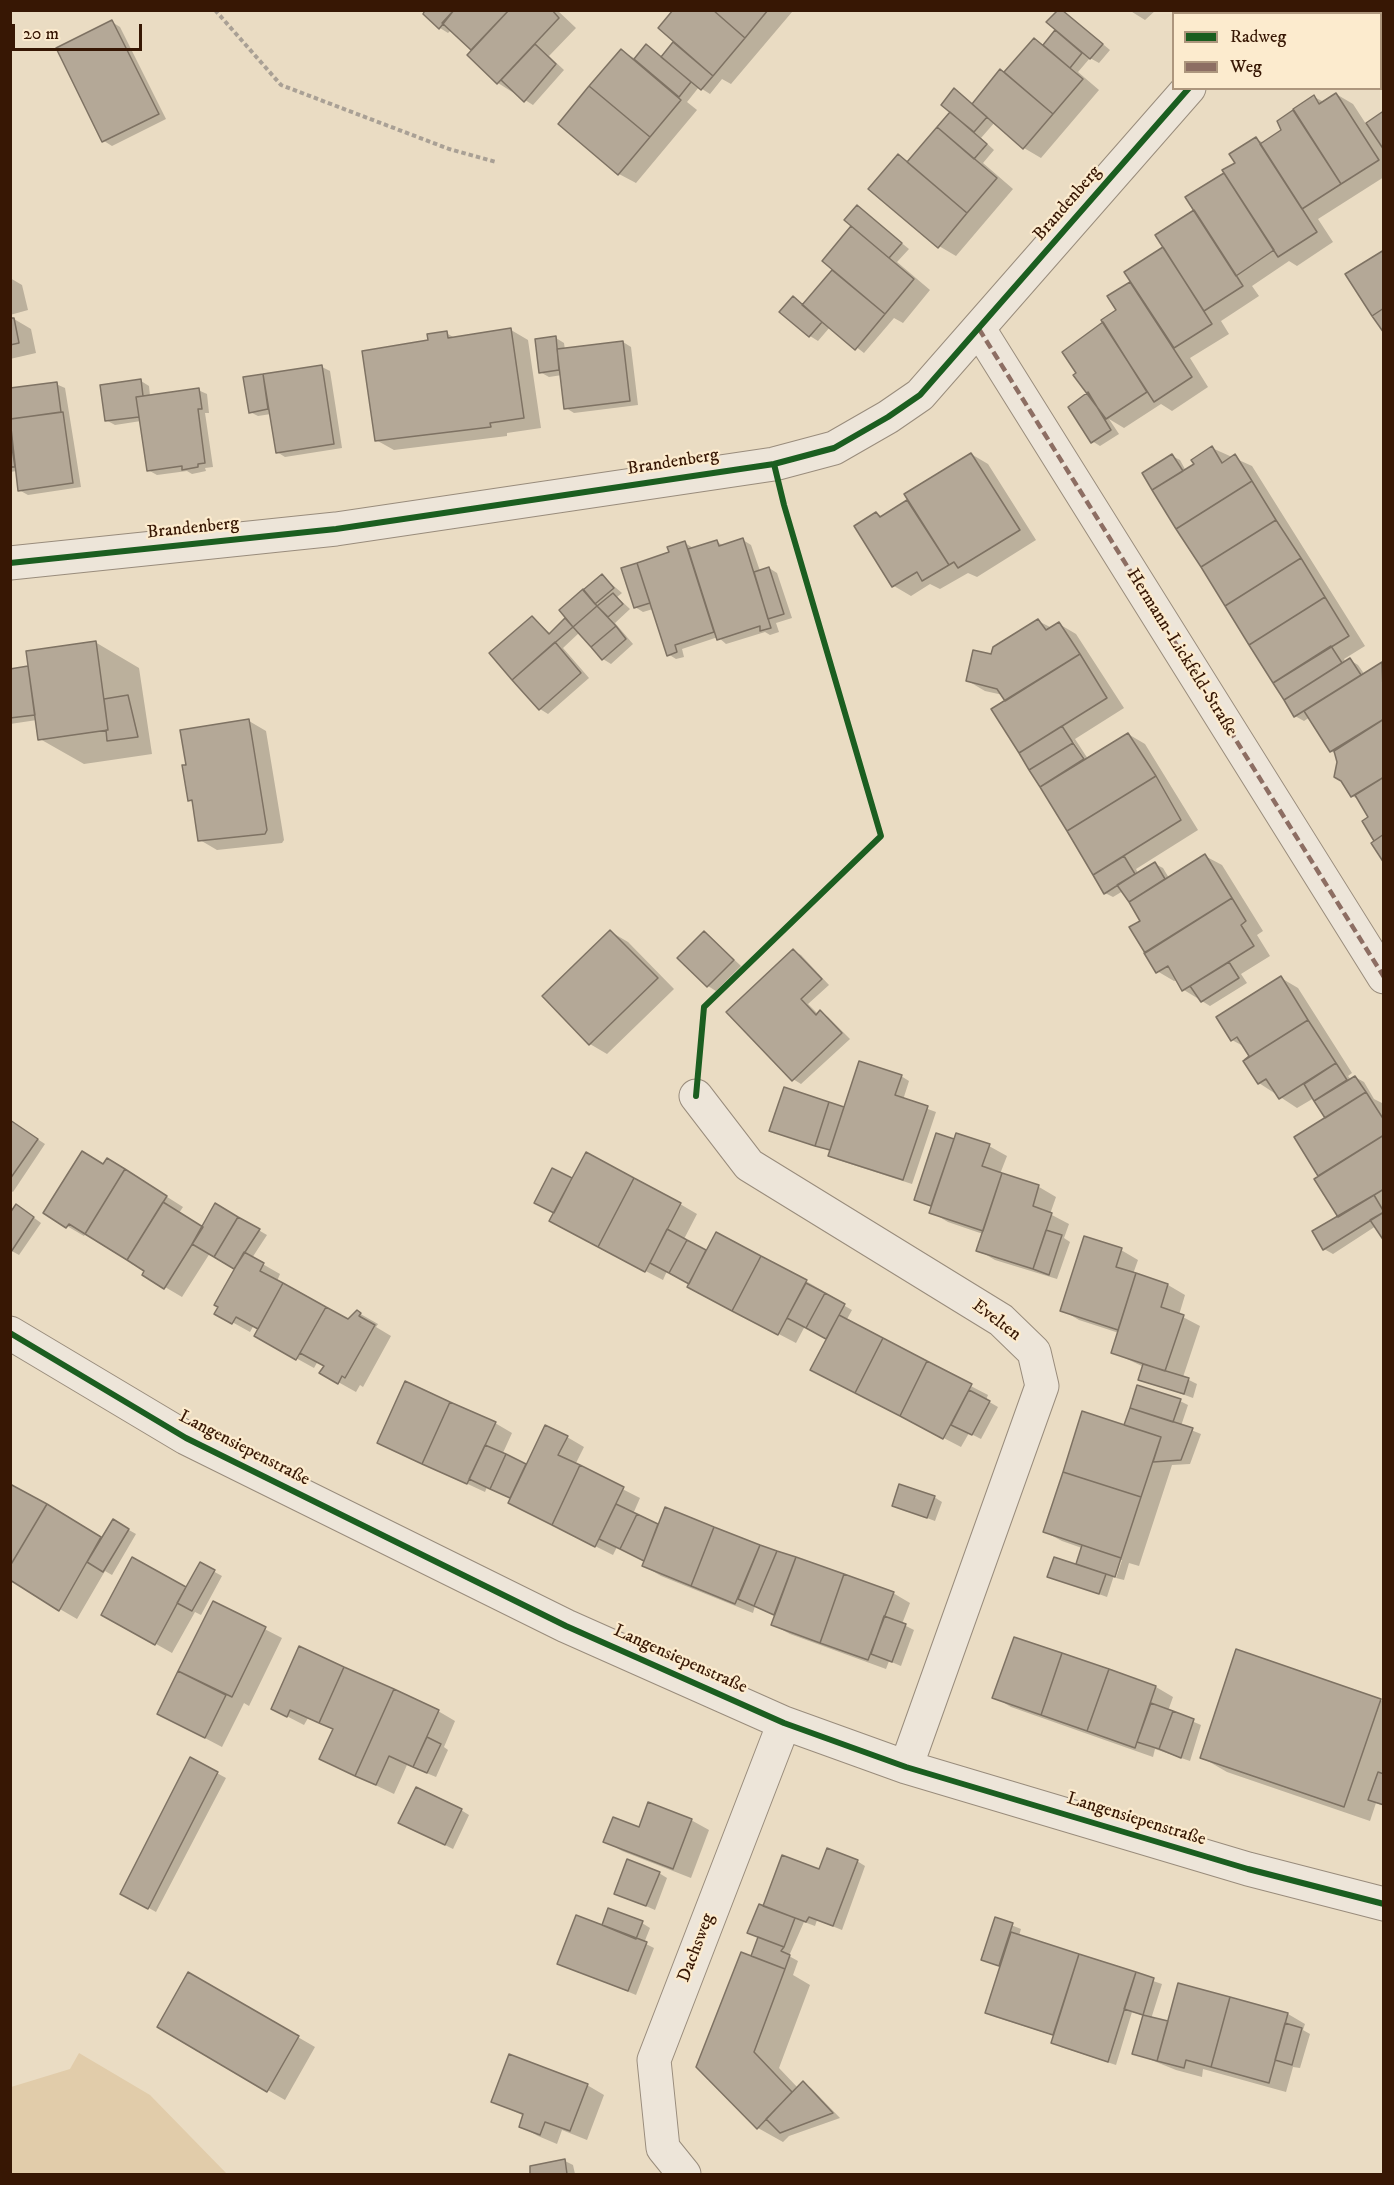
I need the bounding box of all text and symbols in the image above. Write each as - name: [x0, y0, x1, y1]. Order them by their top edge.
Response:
- scale bar: [15, 12, 146, 50]
- legend: [1172, 12, 1382, 90]
- text: 20 m: [23, 23, 59, 45]
- text: Radweg: [1230, 26, 1286, 48]
- text: Weg: [1230, 56, 1262, 78]
- street label: Brandenberg: [1030, 162, 1106, 246]
- street label: Brandenberg: [626, 445, 720, 481]
- street label: Brandenberg: [146, 513, 240, 545]
- street label: Hermann-Lickfeld-Straße: [1121, 565, 1241, 741]
- street label: Evelten: [967, 1296, 1025, 1346]
- street label: Langensiepenstraße: [175, 1407, 313, 1491]
- street label: Langensiepenstraße: [610, 1621, 750, 1699]
- street label: Langensiepenstraße: [1064, 1789, 1208, 1851]
- street label: Dachsweg: [674, 1911, 720, 1985]

